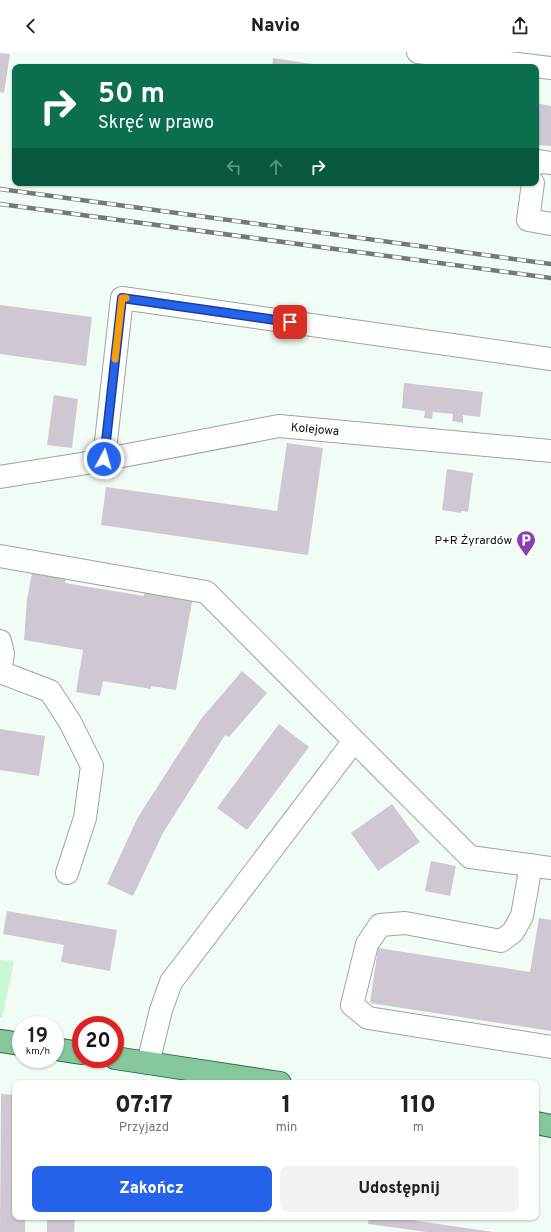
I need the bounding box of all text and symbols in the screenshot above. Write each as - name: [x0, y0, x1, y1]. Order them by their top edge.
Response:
- icon: back: [20, 15, 42, 37]
- text: Navio: [251, 15, 300, 38]
- icon: share: [509, 15, 531, 37]
- text: 50 m: [98, 77, 165, 113]
- icon: right: [32, 80, 84, 132]
- text: Skręć w prawo: [98, 112, 214, 135]
- icon: left: [223, 156, 245, 178]
- icon: ahead: [265, 156, 287, 178]
- icon: right: [307, 156, 329, 178]
- pin: [273, 305, 307, 339]
- icon: arrive: [279, 311, 301, 333]
- street label: Kolejowa: [290, 420, 340, 440]
- position arrow: [83, 438, 125, 480]
- parking icon: P+R Żyrardów: [515, 529, 537, 557]
- place label: P+R Żyrardów: [434, 533, 512, 549]
- speed limit sign: 20: [72, 1016, 124, 1068]
- text: 19: [28, 1024, 48, 1050]
- text: km/h: [26, 1045, 50, 1058]
- text: 07:17: [115, 1091, 173, 1121]
- text: 1: [282, 1091, 291, 1121]
- text: 110: [400, 1091, 436, 1121]
- text: Przyjazd: [119, 1120, 169, 1136]
- text: min: [276, 1120, 297, 1136]
- text: m: [413, 1120, 424, 1136]
- button: Zakończ: [32, 1166, 272, 1212]
- button: Udostępnij: [280, 1166, 519, 1212]

